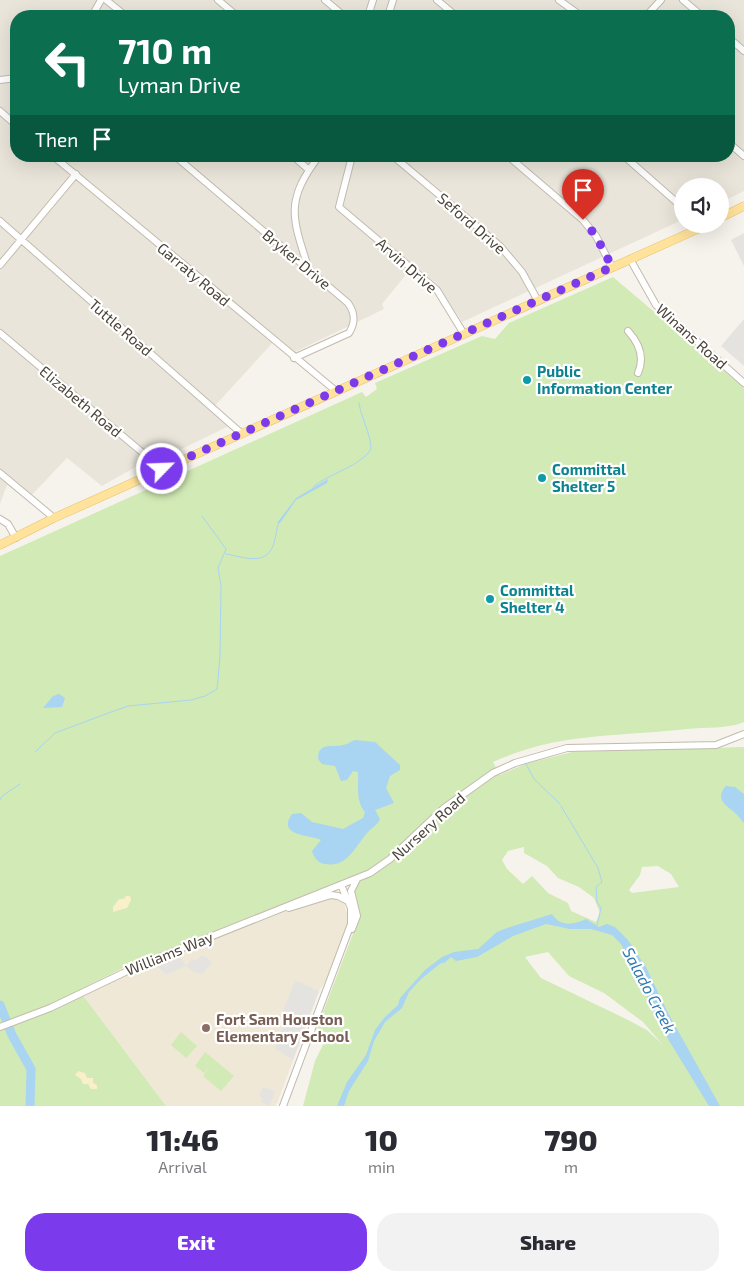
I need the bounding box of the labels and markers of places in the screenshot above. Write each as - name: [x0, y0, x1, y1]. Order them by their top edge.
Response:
- pin: [562, 169, 604, 220]
- place label: Public Information Center: [537, 362, 673, 397]
- marker: Public Information Center: [521, 374, 533, 386]
- place label: Committal Shelter 5: [552, 460, 626, 495]
- marker: Committal Shelter 5: [536, 472, 548, 484]
- place label: Committal Shelter 4: [500, 581, 574, 616]
- marker: Committal Shelter 4: [484, 593, 496, 605]
- place label: Fort Sam Houston Elementary School: [216, 1010, 349, 1046]
- marker: Fort Sam Houston Elementary School: [200, 1022, 212, 1034]

